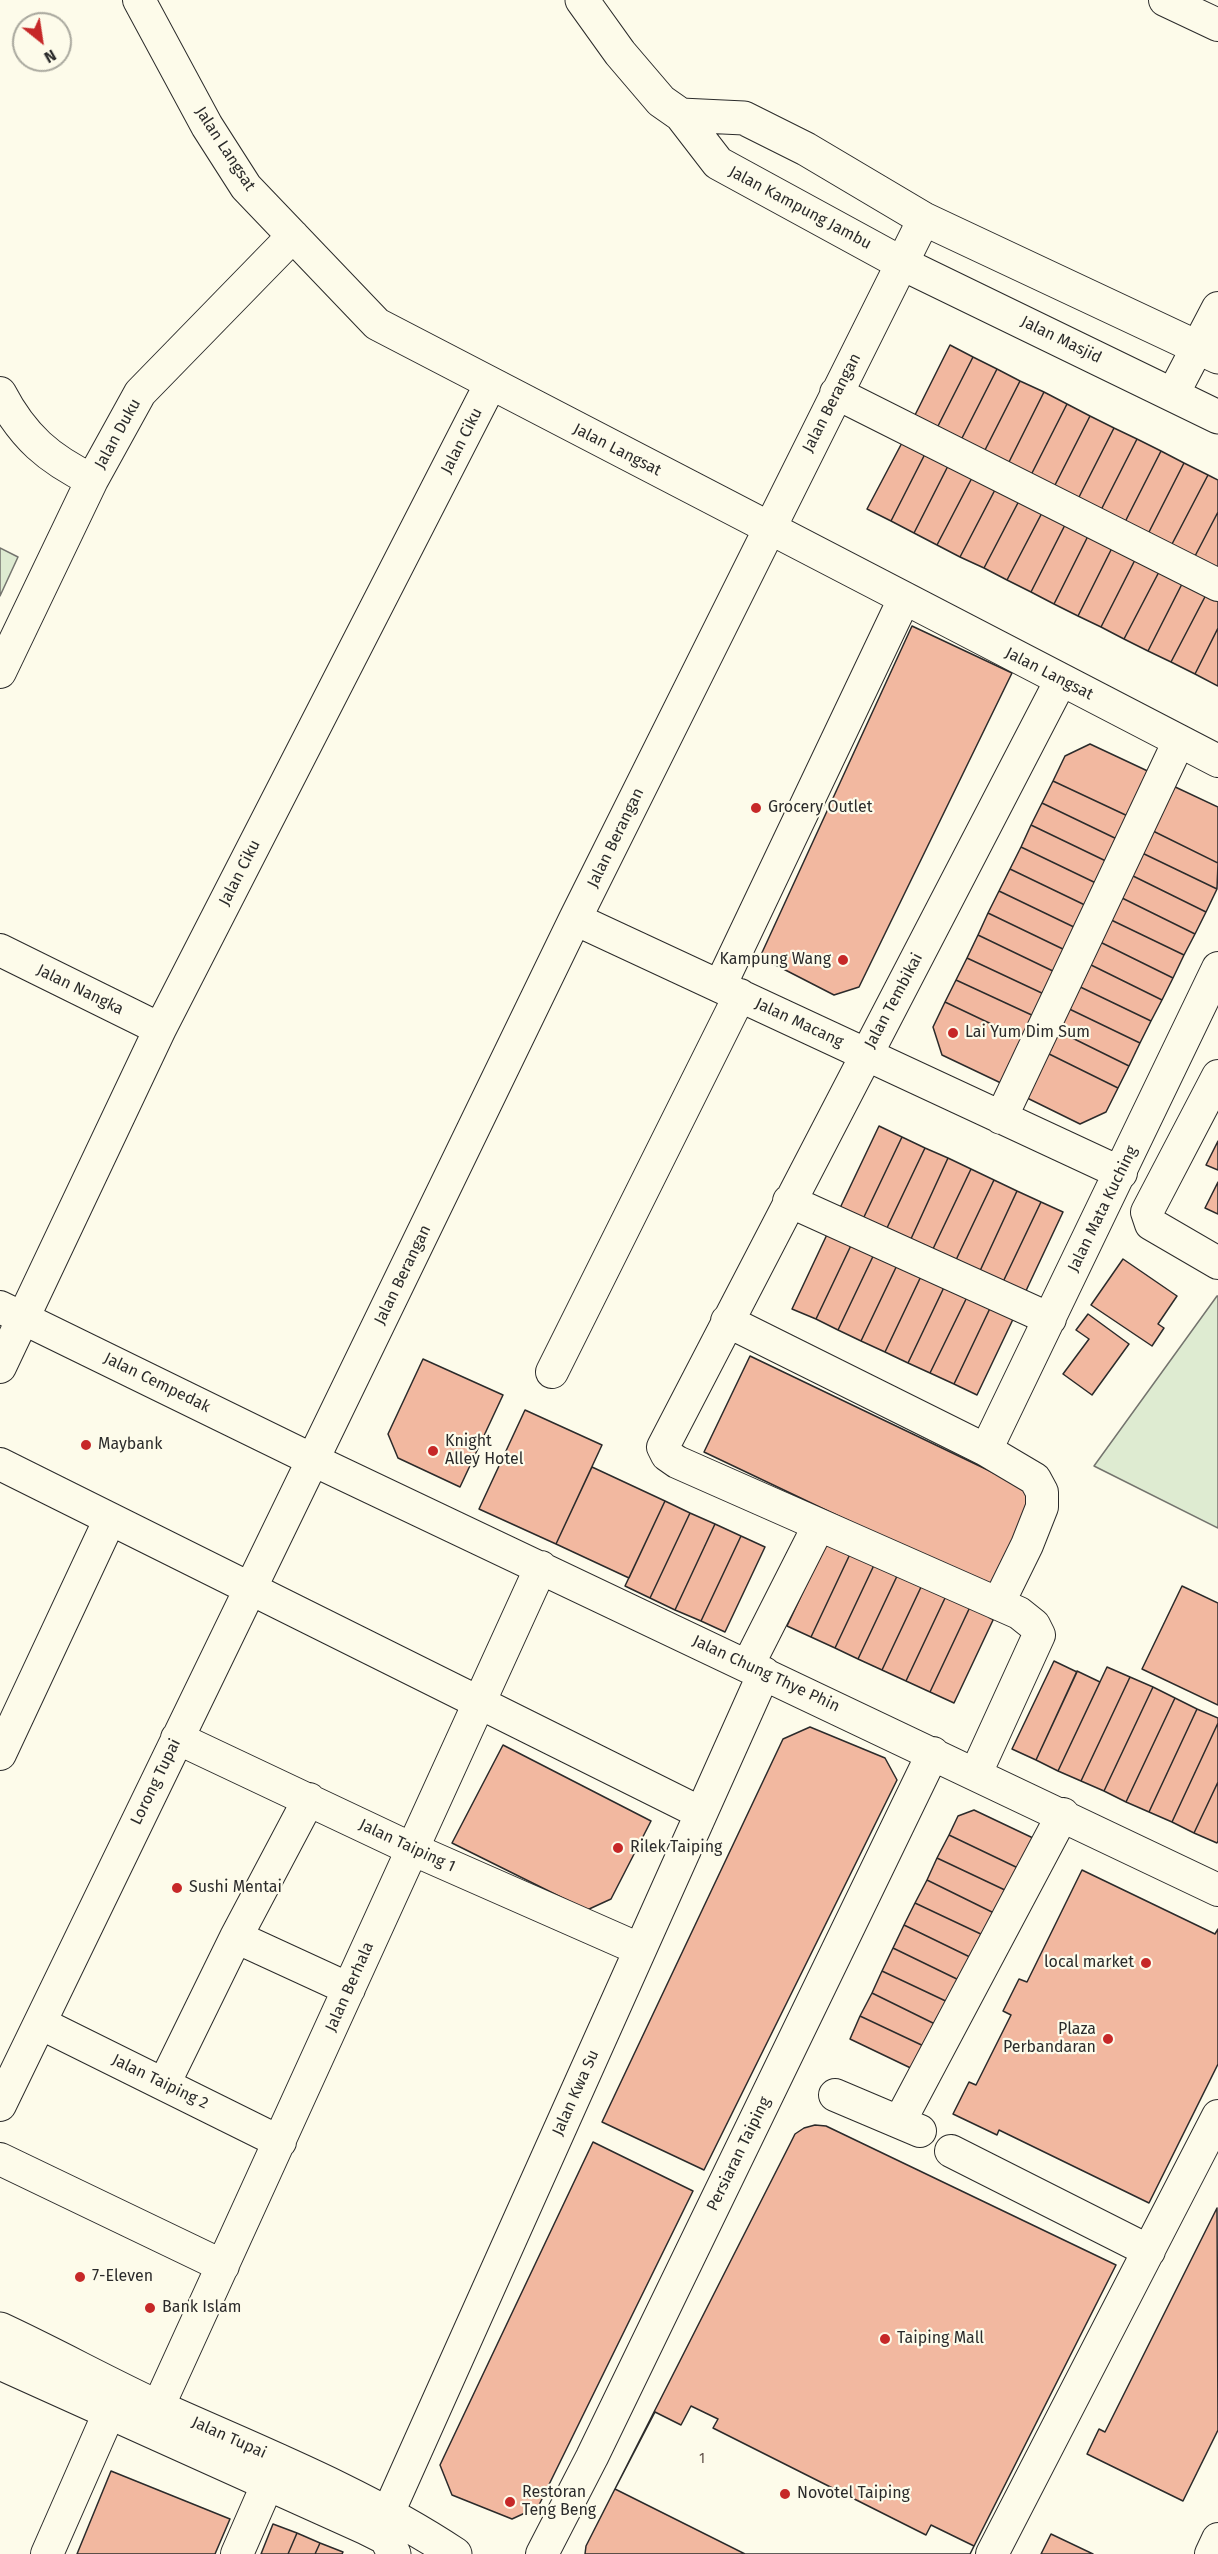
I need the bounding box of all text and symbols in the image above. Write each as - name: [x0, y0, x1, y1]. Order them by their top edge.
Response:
- north arrow: [12, 12, 72, 72]
- text: N: [41, 45, 60, 67]
- street label: Jalan Langsat: [191, 103, 259, 195]
- street label: Jalan Kampung Jambu: [725, 162, 875, 254]
- street label: Jalan Masjid: [1018, 312, 1104, 368]
- street label: Jalan Berangan: [799, 350, 865, 456]
- street label: Jalan Duku: [91, 396, 145, 472]
- street label: Jalan Ciku: [437, 405, 487, 477]
- street label: Jalan Langsat: [570, 420, 664, 480]
- street label: Jalan Langsat: [1002, 644, 1096, 704]
- street label: Jalan Berangan: [584, 785, 648, 891]
- place label: Grocery Outlet: [768, 798, 873, 818]
- marker: Grocery Outlet: [749, 801, 763, 815]
- street label: Jalan Ciku: [215, 837, 265, 909]
- place label: Kampung Wang: [719, 950, 831, 970]
- street label: Jalan Tembikai: [861, 950, 927, 1052]
- marker: Kampung Wang: [836, 953, 850, 967]
- street label: Jalan Nangka: [33, 961, 127, 1019]
- street label: Jalan Macang: [752, 994, 846, 1052]
- place label: Lai Yum Dim Sum: [965, 1023, 1090, 1043]
- marker: Lai Yum Dim Sum: [946, 1026, 960, 1040]
- street label: Jalan Mata Kuching: [1064, 1143, 1142, 1275]
- street label: Jalan Berangan: [371, 1222, 435, 1328]
- street label: Jalan Cempedak: [101, 1349, 213, 1417]
- place label: Knight Alley Hotel: [445, 1432, 523, 1470]
- place label: Maybank: [98, 1435, 162, 1455]
- marker: Maybank: [79, 1438, 93, 1452]
- marker: Knight Alley Hotel: [426, 1444, 440, 1458]
- street label: Jalan Chung Thye Phin: [689, 1631, 843, 1717]
- street label: Lorong Tupai: [127, 1736, 185, 1828]
- street label: Jalan Taiping 1: [356, 1815, 458, 1877]
- place label: Rilek Taiping: [630, 1838, 722, 1858]
- marker: Rilek Taiping: [611, 1841, 625, 1855]
- place label: Sushi Mentai: [189, 1878, 282, 1898]
- marker: Sushi Mentai: [170, 1881, 184, 1895]
- street label: Jalan Berhala: [322, 1939, 378, 2035]
- place label: local market: [1044, 1953, 1134, 1973]
- marker: local market: [1139, 1956, 1153, 1970]
- place label: Plaza Perbandaran: [1003, 2020, 1096, 2058]
- marker: Plaza Perbandaran: [1101, 2032, 1115, 2046]
- street label: Jalan Kwa Su: [549, 2047, 603, 2139]
- street label: Jalan Taiping 2: [109, 2050, 211, 2114]
- street label: Persiaran Taiping: [703, 2094, 775, 2214]
- place label: 7-Eleven: [92, 2267, 153, 2287]
- marker: 7-Eleven: [73, 2270, 87, 2284]
- place label: Bank Islam: [162, 2298, 241, 2318]
- marker: Bank Islam: [143, 2301, 157, 2315]
- place label: Taiping Mall: [897, 2329, 984, 2349]
- marker: Taiping Mall: [878, 2332, 892, 2346]
- street label: Jalan Tupai: [189, 2413, 269, 2463]
- house number: 1: [699, 2451, 705, 2467]
- place label: Restoran Teng Beng: [522, 2483, 596, 2521]
- place label: Novotel Taiping: [797, 2484, 910, 2504]
- marker: Novotel Taiping: [778, 2487, 792, 2501]
- marker: Restoran Teng Beng: [503, 2495, 517, 2509]

